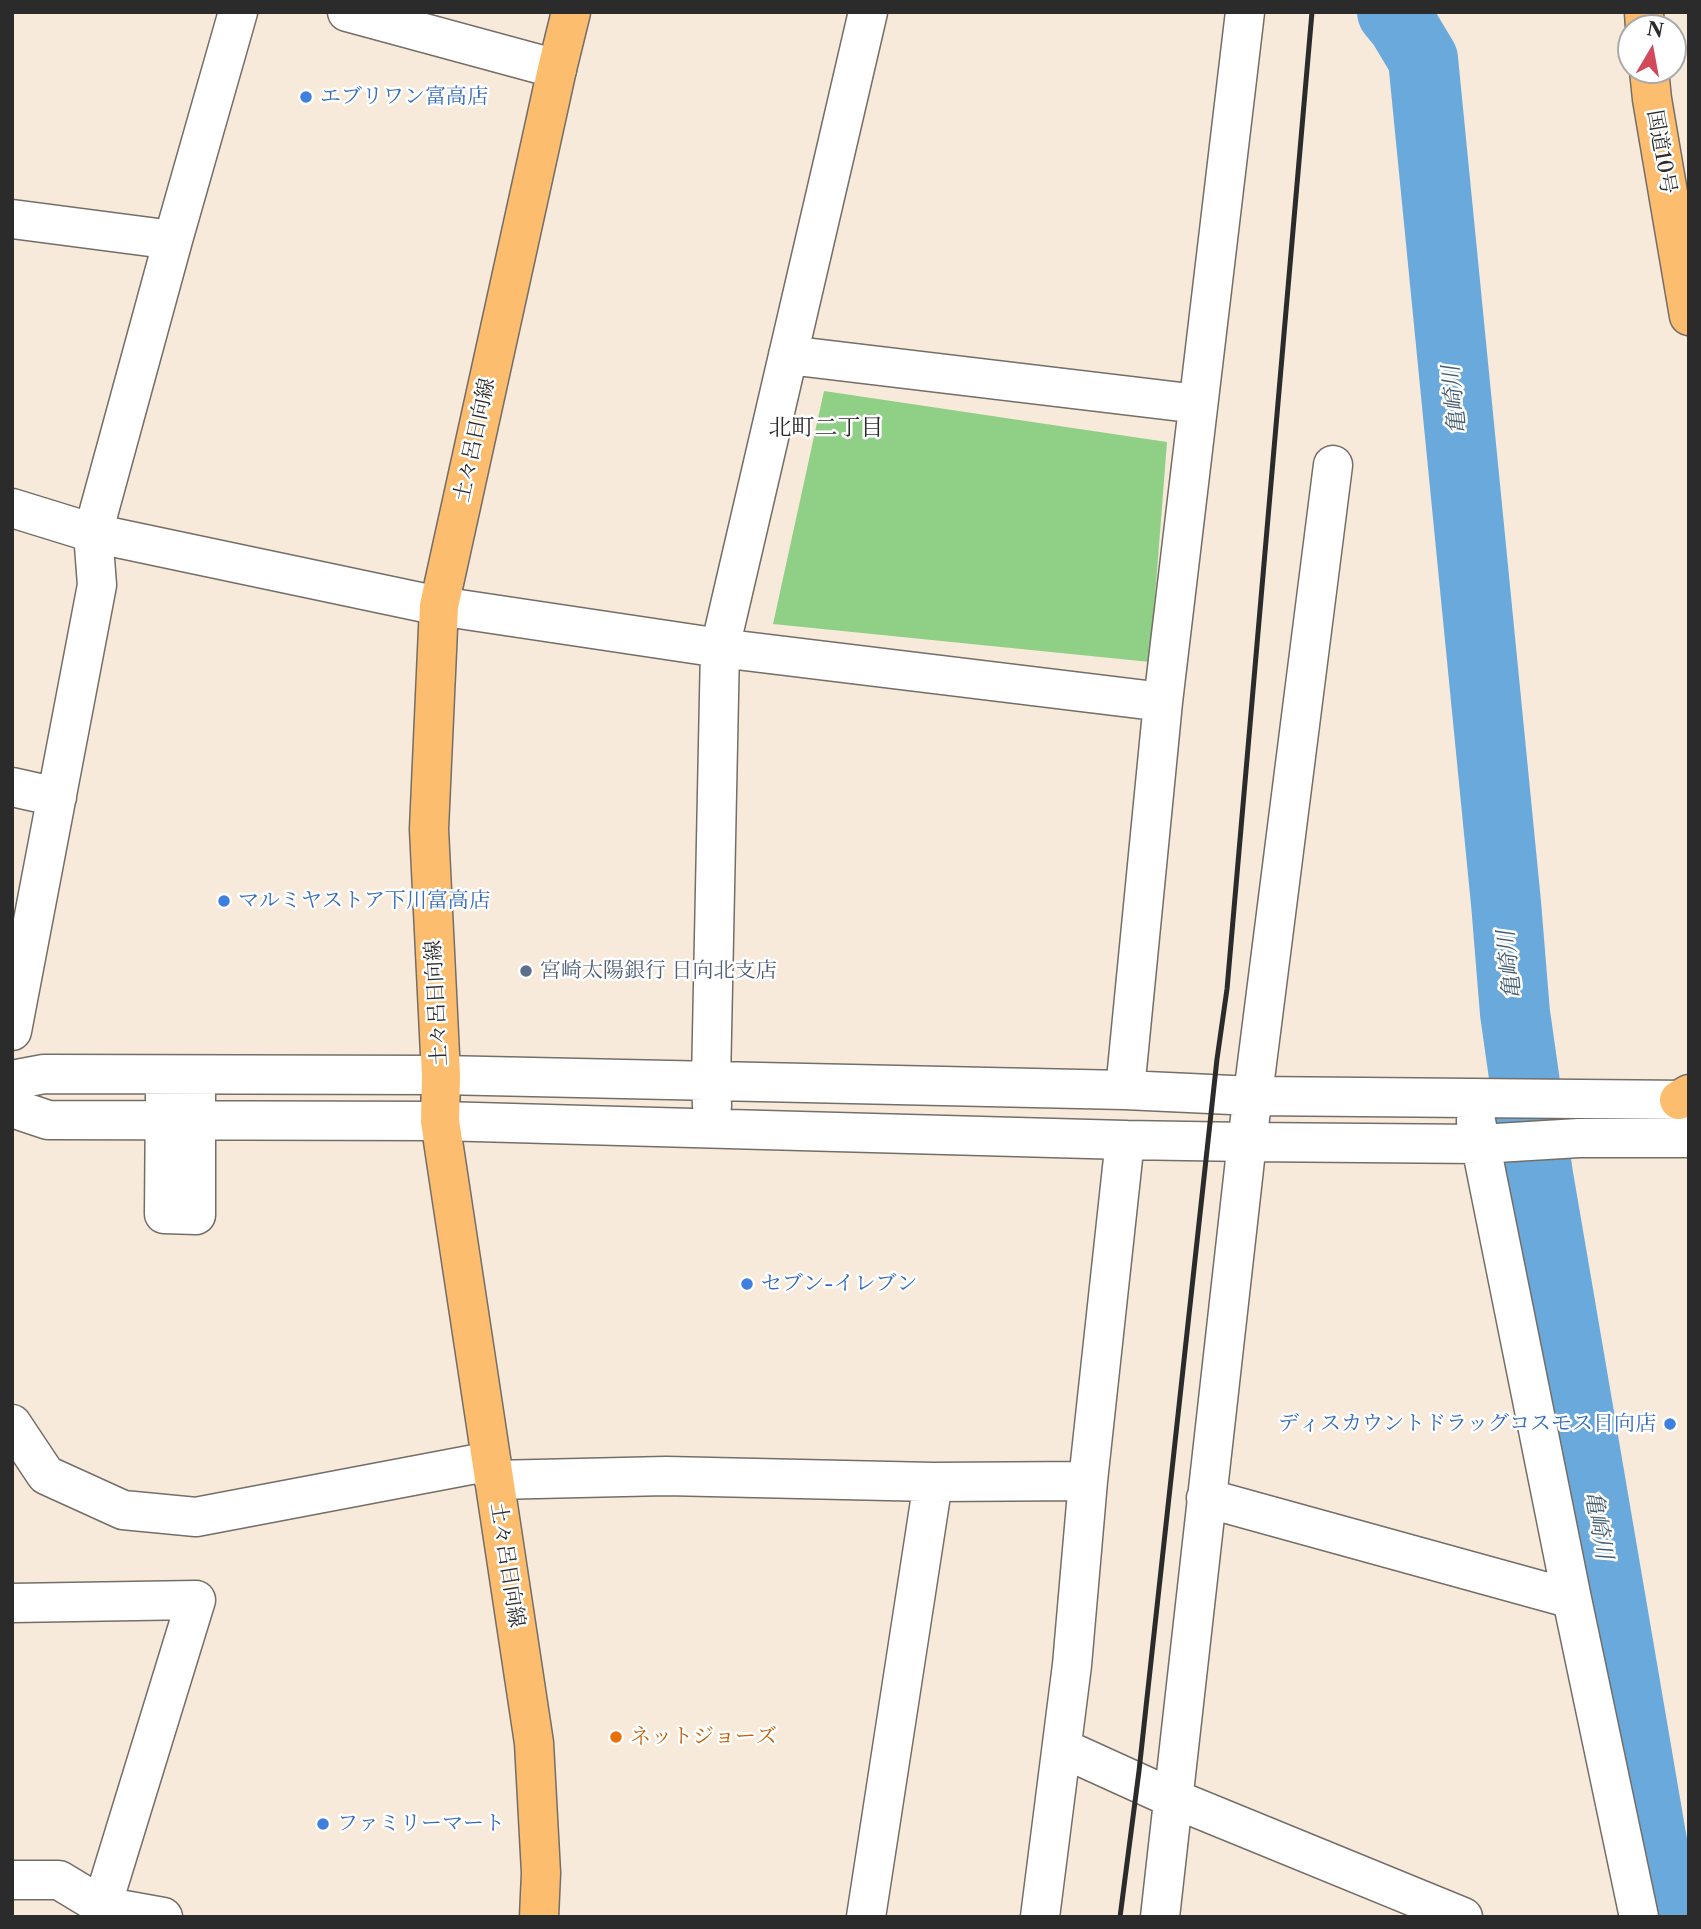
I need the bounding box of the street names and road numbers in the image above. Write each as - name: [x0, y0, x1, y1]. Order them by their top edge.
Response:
- street label: 国道10号: [1641, 108, 1681, 196]
- street label: 土々呂日向線: [450, 376, 500, 504]
- street label: 土々呂日向線: [421, 939, 453, 1067]
- street label: 土々呂日向線: [485, 1501, 529, 1629]

